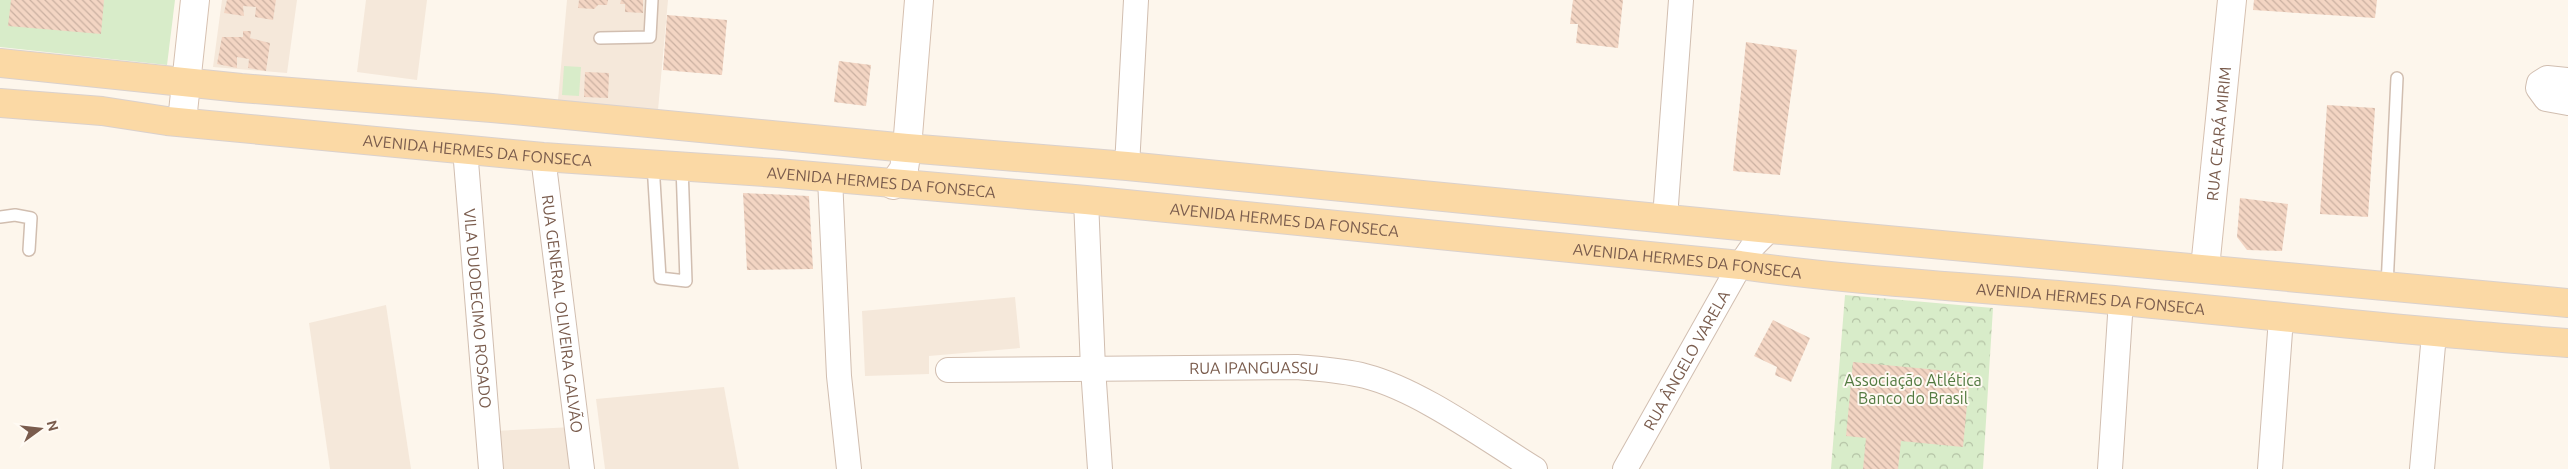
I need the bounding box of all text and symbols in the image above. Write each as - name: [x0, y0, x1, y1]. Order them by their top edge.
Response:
- street label: RUA CEARÁ MIRIM: [2203, 66, 2234, 202]
- street label: AVENIDA HERMES DA FONSECA: [362, 131, 593, 169]
- street label: AVENIDA HERMES DA FONSECA: [766, 163, 997, 201]
- street label: RUA GENERAL OLIVEIRA GALVÃO: [539, 194, 586, 434]
- street label: AVENIDA HERMES DA FONSECA: [1169, 199, 1400, 240]
- street label: VILA DUODECIMO ROSADO: [461, 208, 495, 409]
- street label: AVENIDA HERMES DA FONSECA: [1572, 239, 1803, 282]
- street label: AVENIDA HERMES DA FONSECA: [1975, 279, 2206, 318]
- street label: RUA ÂNGELO VARELA: [1640, 286, 1733, 433]
- street label: RUA IPANGUASSU: [1189, 358, 1319, 378]
- park label: Associação Atlética Banco do Brasil: [1844, 371, 1982, 407]
- north arrow: [15, 404, 65, 454]
- text: N: [43, 419, 62, 433]

